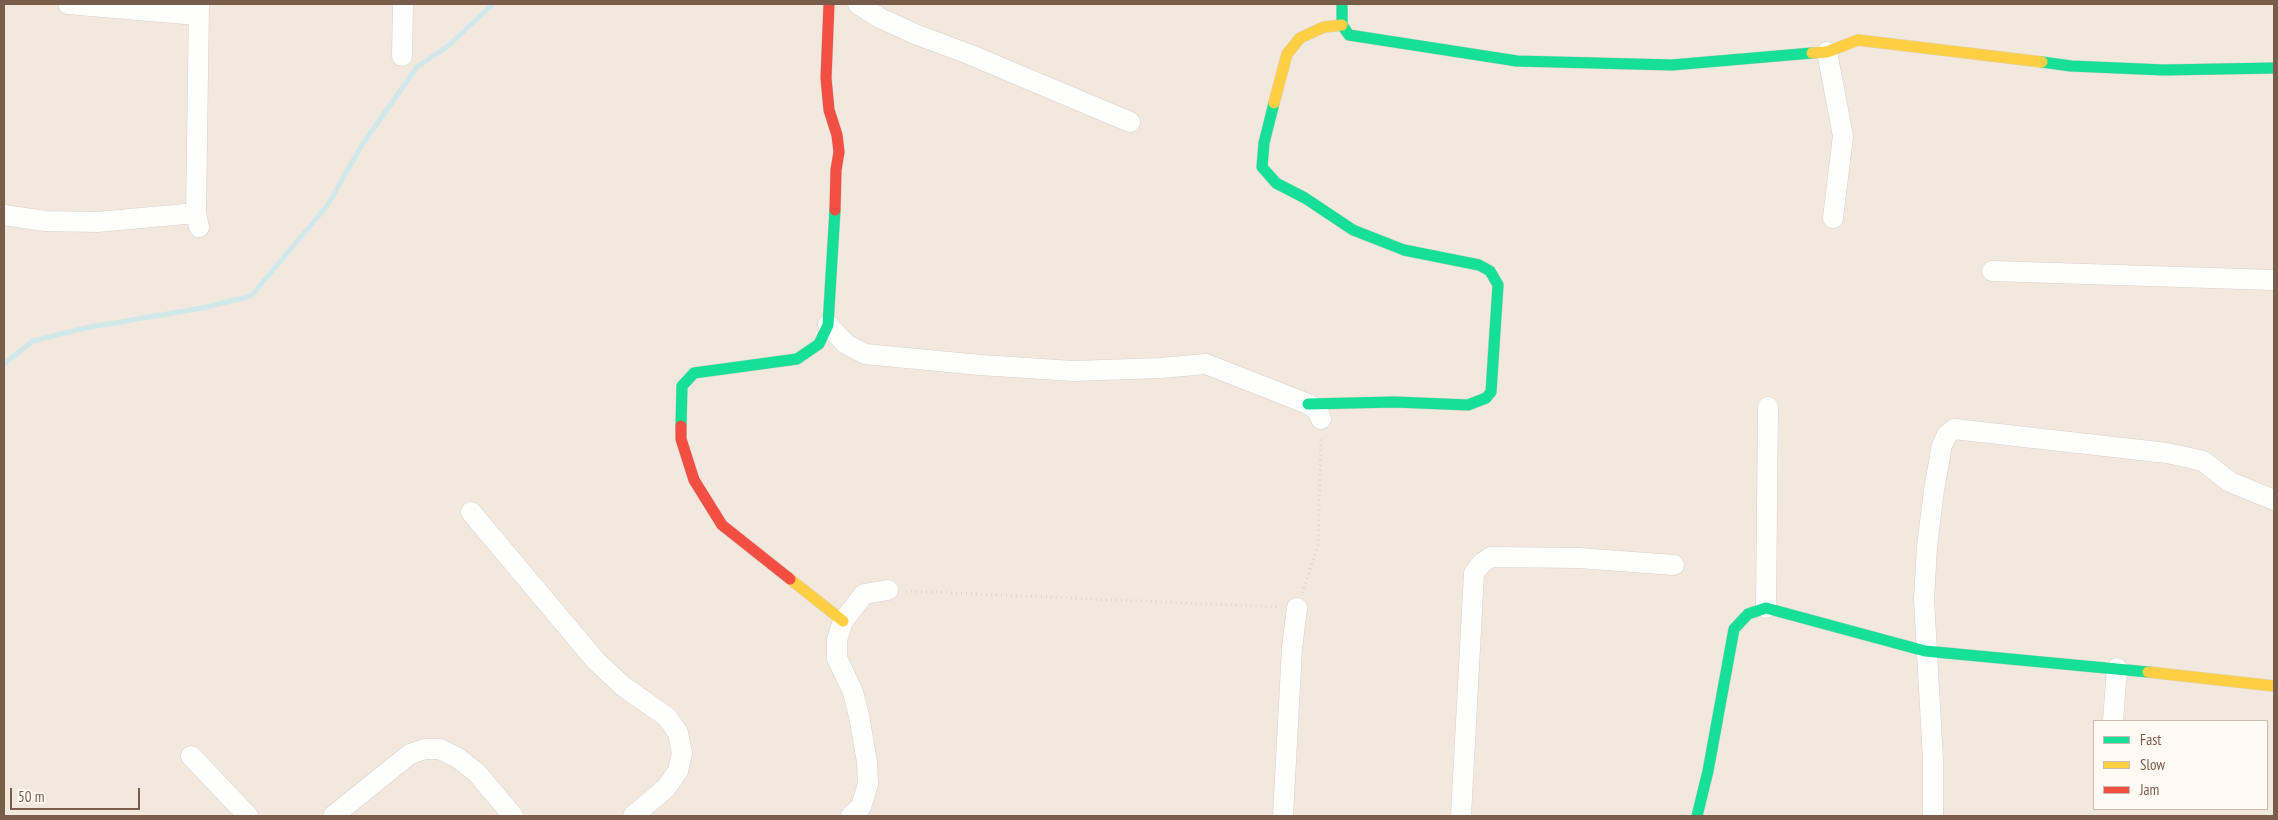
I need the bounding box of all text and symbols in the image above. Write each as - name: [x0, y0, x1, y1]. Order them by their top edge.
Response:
- legend: [2093, 720, 2268, 810]
- text: Fast: [2140, 730, 2161, 749]
- text: Slow: [2140, 755, 2165, 774]
- scale bar: [12, 778, 142, 810]
- text: Jam: [2140, 780, 2159, 799]
- text: 50 m: [18, 787, 44, 806]

